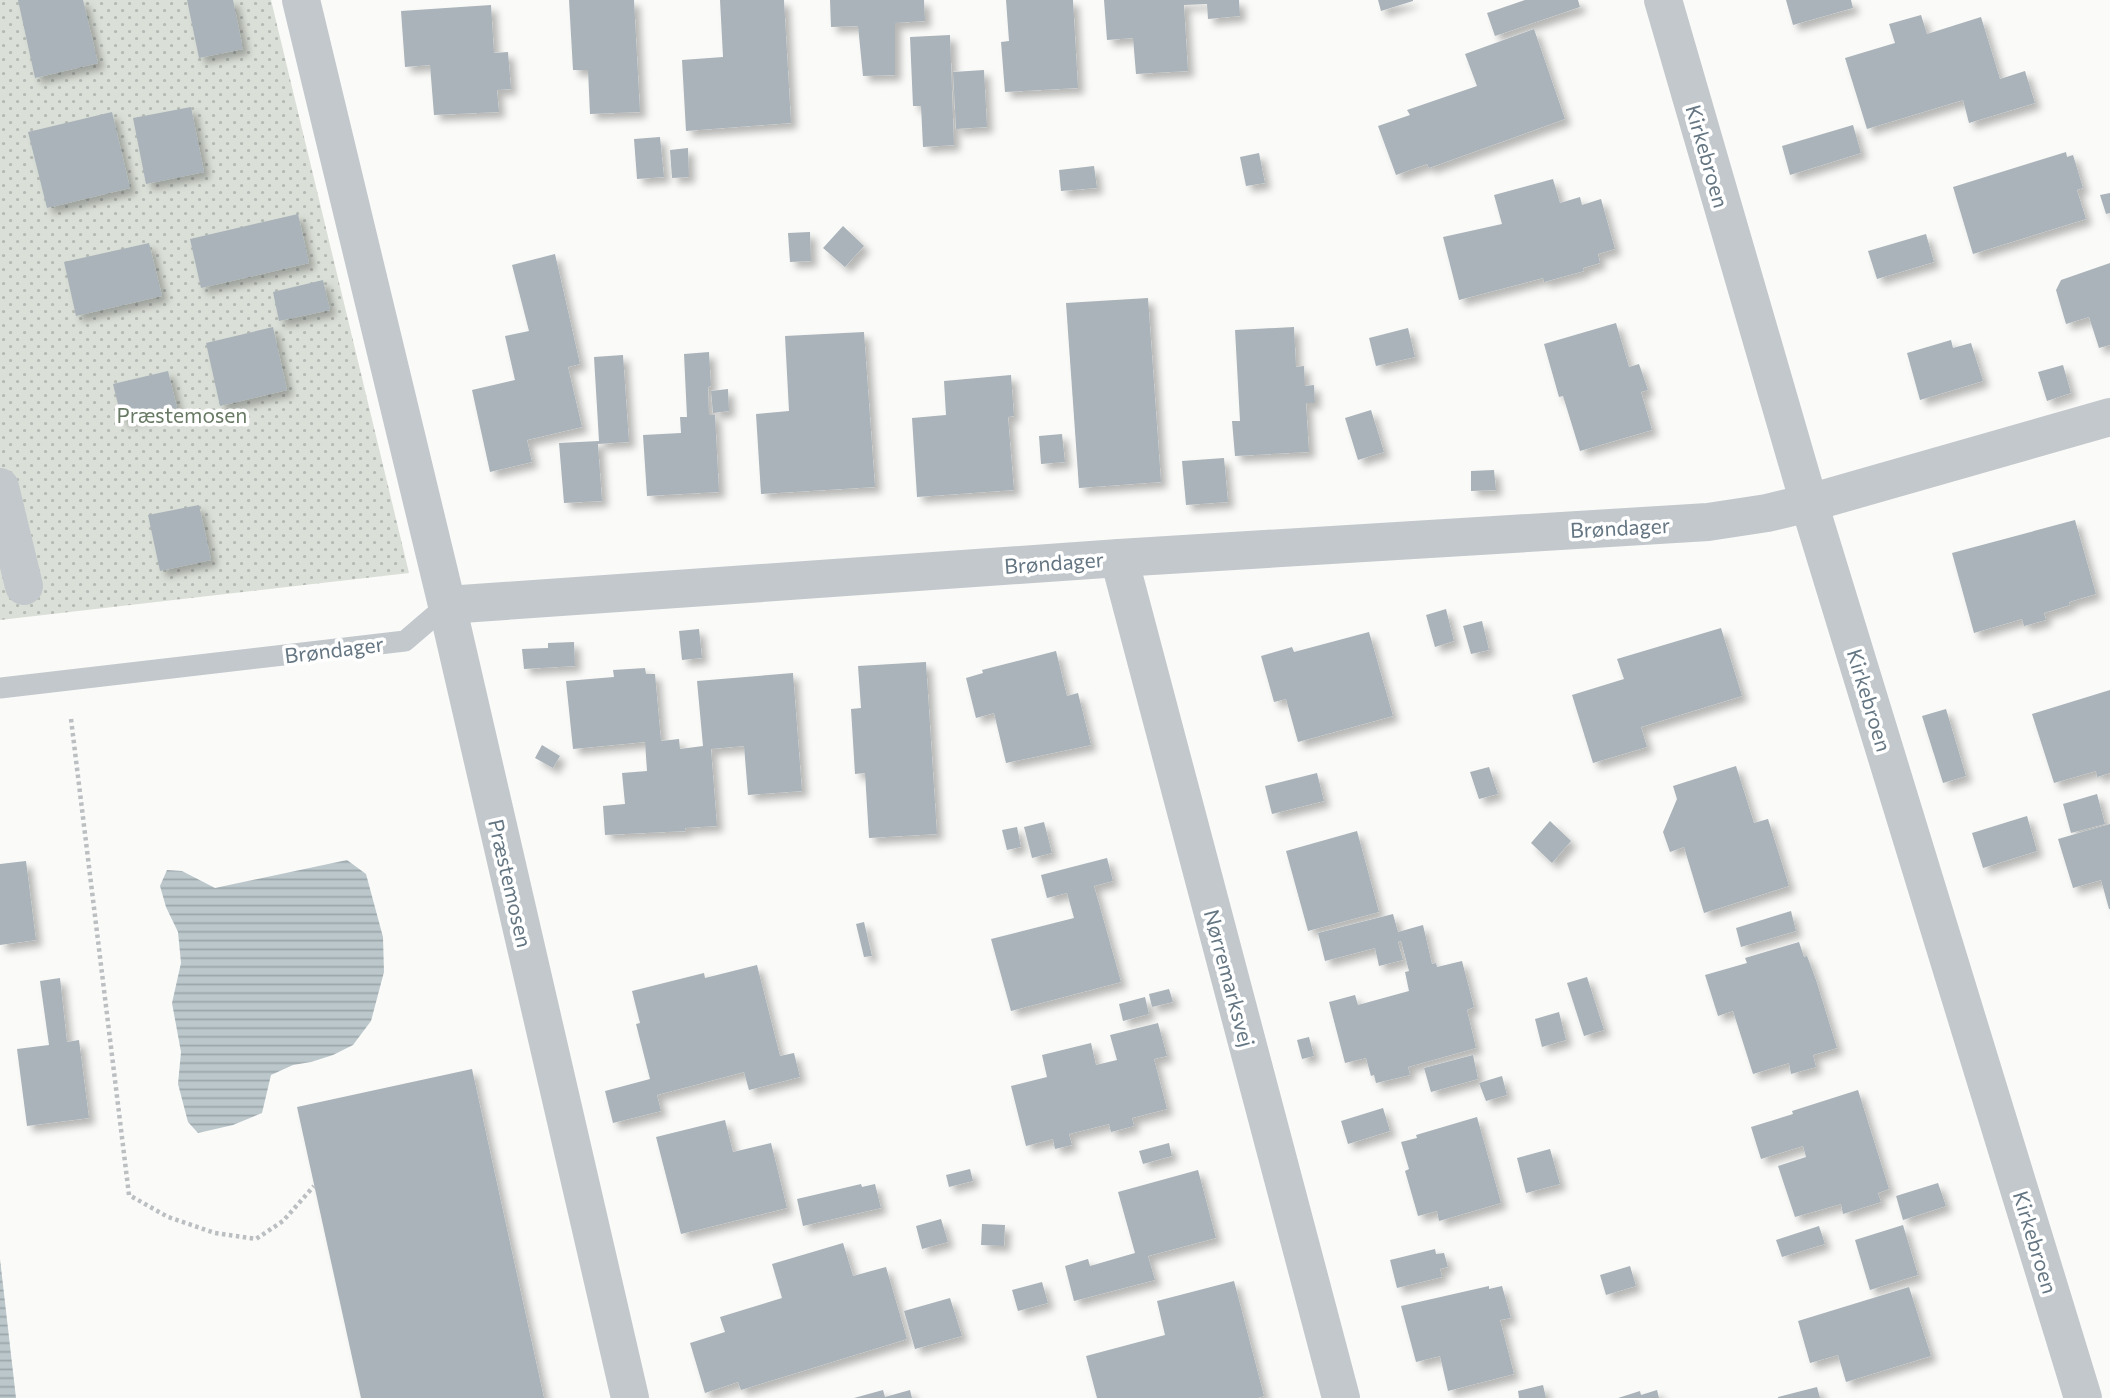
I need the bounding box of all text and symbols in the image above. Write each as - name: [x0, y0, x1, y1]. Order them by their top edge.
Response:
- street label: Kirkebroen: [1681, 102, 1735, 210]
- park label: Præstemosen: [117, 402, 247, 427]
- street label: Brøndager: [1569, 512, 1671, 542]
- street label: Brøndager: [1003, 546, 1105, 578]
- street label: Brøndager: [283, 631, 385, 667]
- street label: Kirkebroen: [1843, 646, 1897, 754]
- street label: Præstemosen: [484, 816, 538, 950]
- street label: Nørremarksvej: [1200, 907, 1260, 1049]
- street label: Kirkebroen: [2009, 1188, 2063, 1296]

